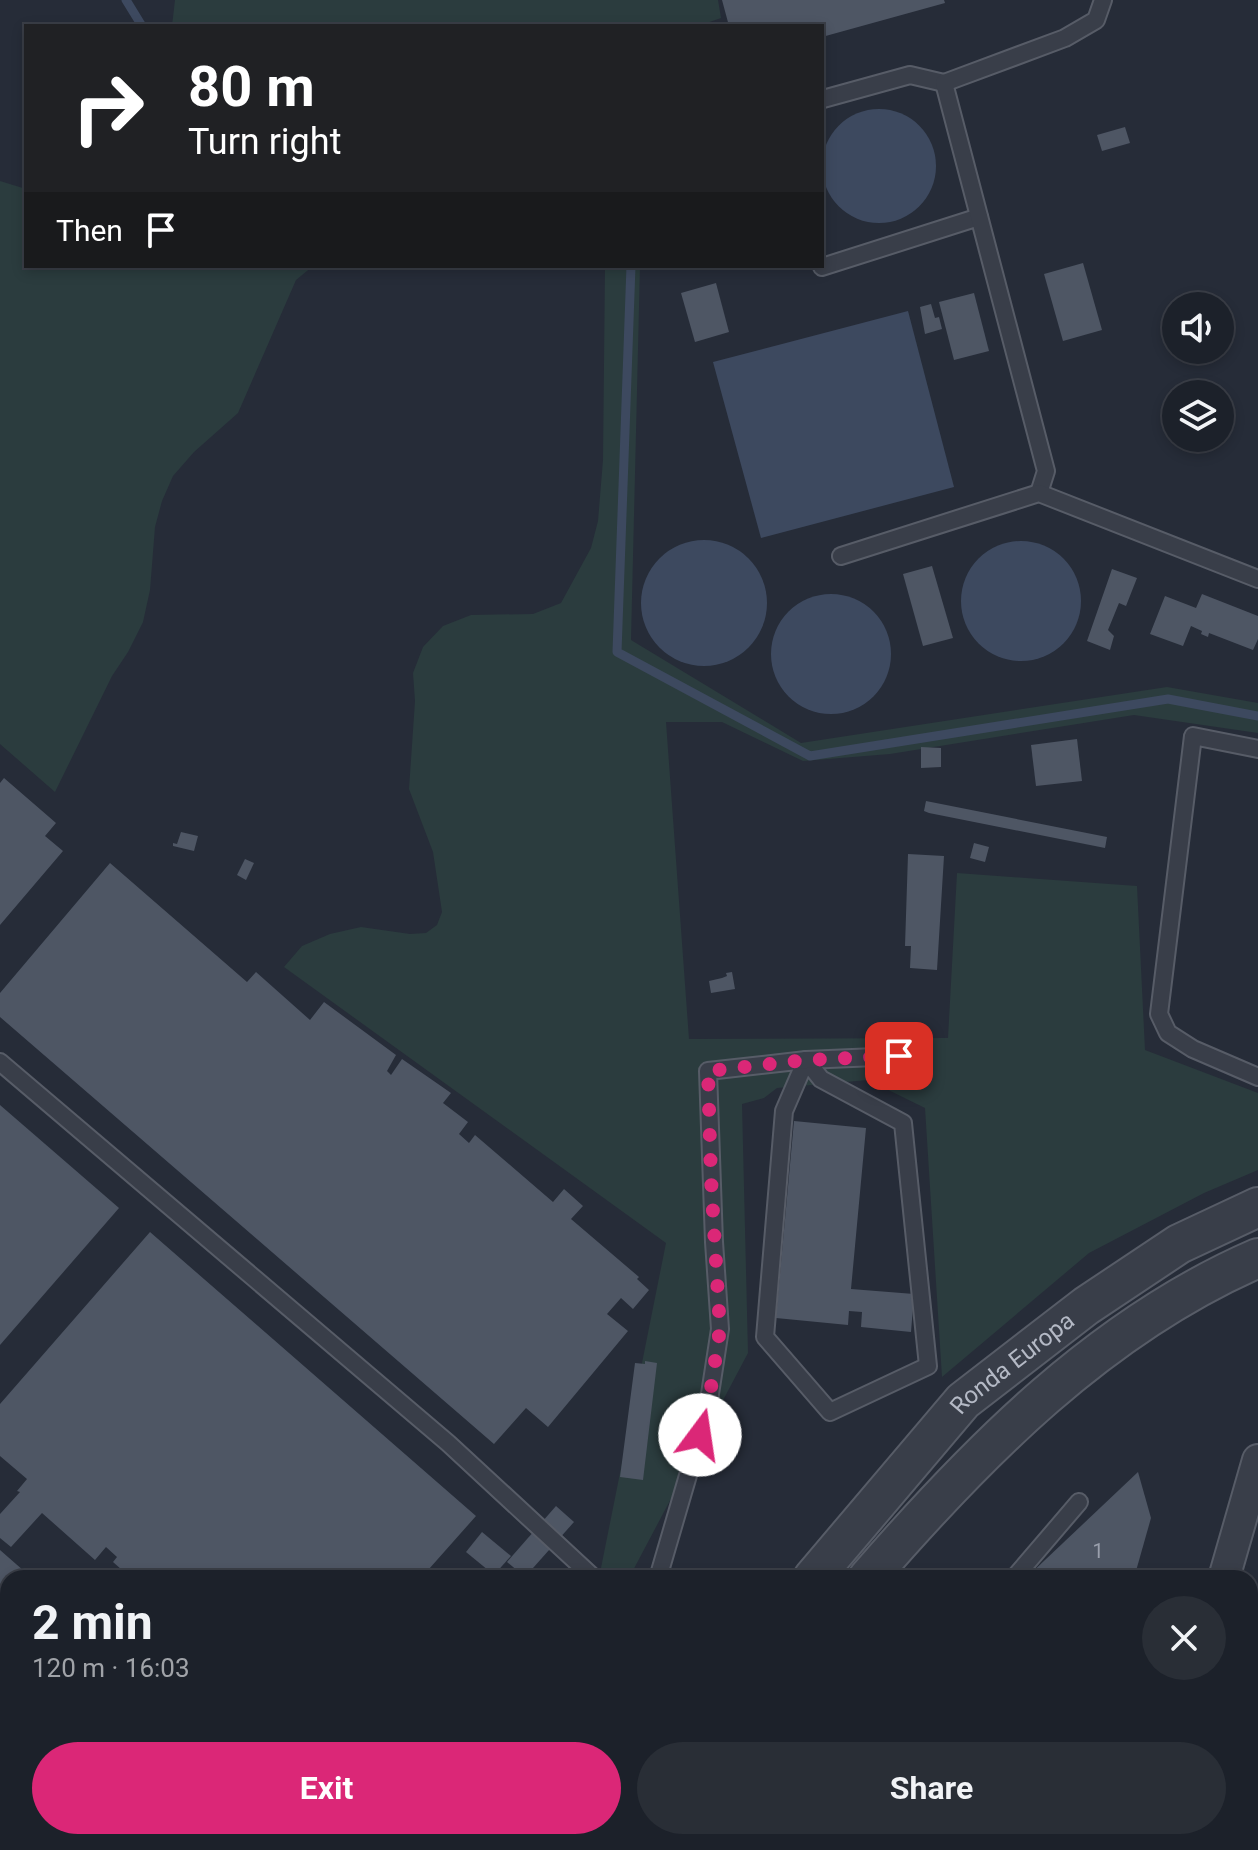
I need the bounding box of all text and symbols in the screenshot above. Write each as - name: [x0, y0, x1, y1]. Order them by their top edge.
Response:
- text: 80 m: [188, 54, 315, 120]
- icon: right: [56, 56, 160, 160]
- text: Turn right: [188, 121, 341, 163]
- icon: arrive: [139, 208, 183, 252]
- text: Then: [56, 213, 123, 248]
- map controls: [1162, 292, 1234, 452]
- button: sound: [1162, 292, 1234, 364]
- button: layers: [1162, 380, 1234, 452]
- pin: [865, 1022, 933, 1090]
- icon: arrive: [877, 1034, 921, 1078]
- street label: Ronda Europa: [944, 1306, 1080, 1420]
- position arrow: [658, 1393, 742, 1477]
- house number: 1: [1092, 1539, 1104, 1563]
- text: 2 min: [32, 1594, 153, 1651]
- button: close: [1142, 1596, 1226, 1680]
- text: 120 m · 16:03: [32, 1653, 190, 1683]
- button: Exit: [32, 1742, 621, 1834]
- button: Share: [637, 1742, 1226, 1834]

